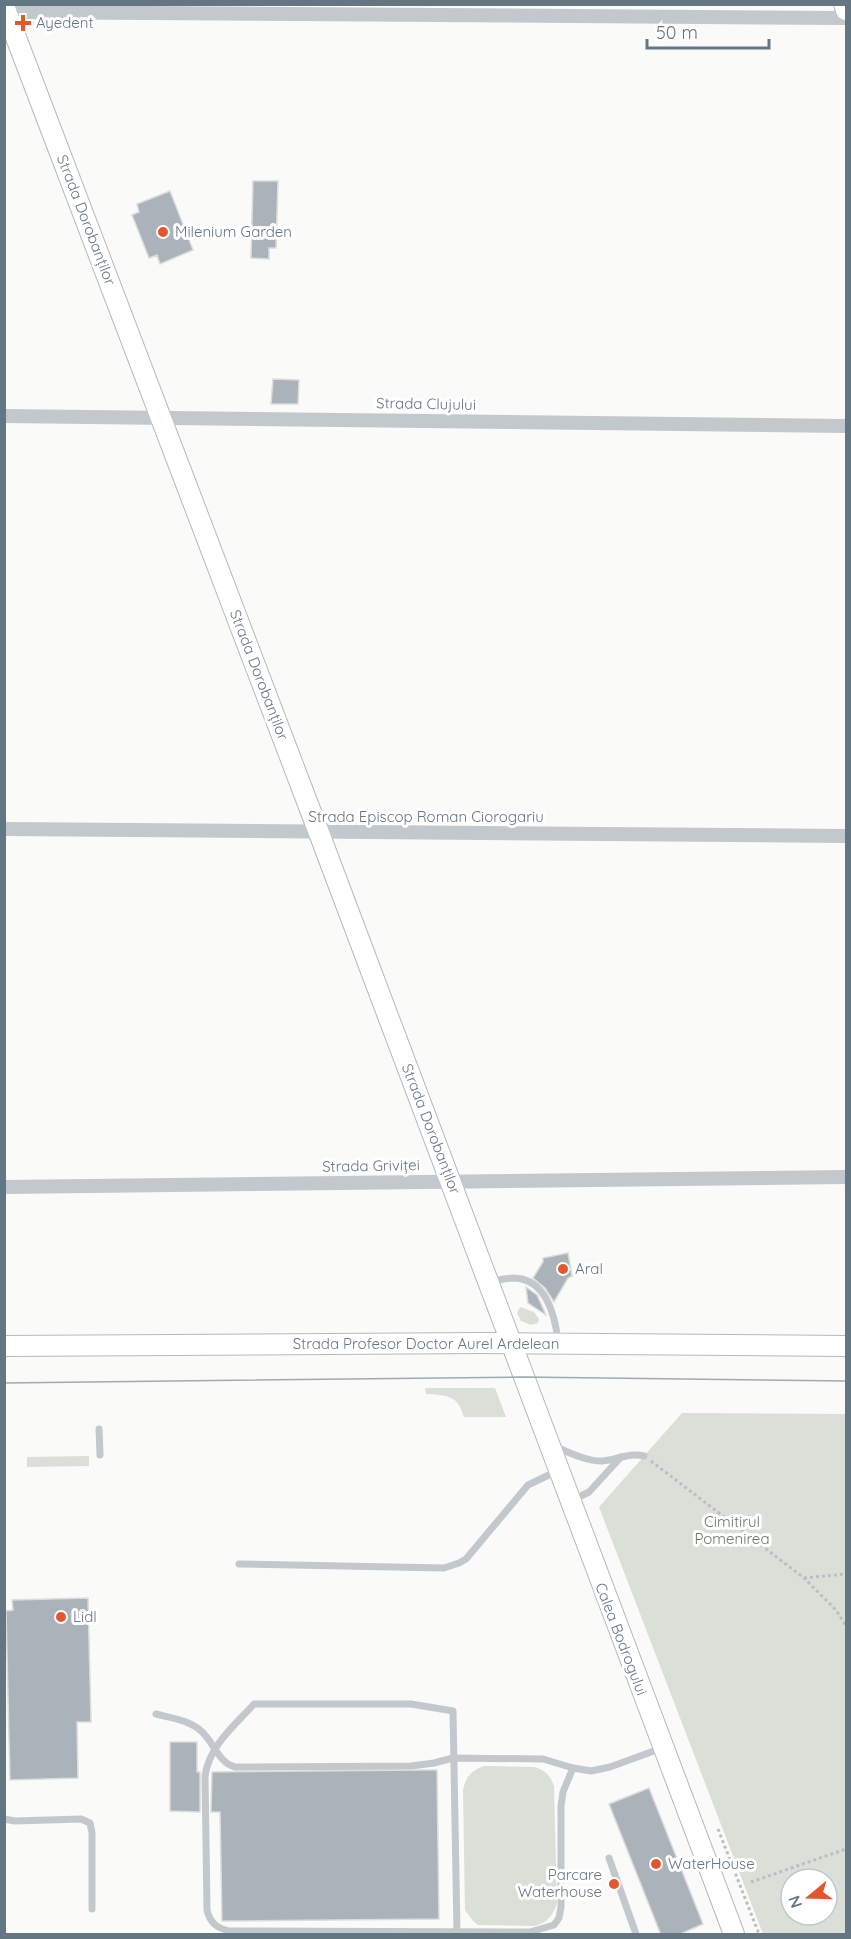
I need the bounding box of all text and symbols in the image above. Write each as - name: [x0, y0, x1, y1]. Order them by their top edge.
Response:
- scale bar: [647, 12, 768, 50]
- place label: Ayedent: [36, 13, 94, 32]
- marker: Ayedent: [14, 14, 32, 32]
- text: 50 m: [656, 21, 698, 44]
- street label: Strada Dorobanților: [53, 152, 120, 288]
- place label: Milenium Garden: [175, 222, 292, 241]
- marker: Milenium Garden: [156, 225, 170, 239]
- street label: Strada Clujului: [376, 393, 476, 414]
- street label: Strada Dorobanților: [226, 607, 293, 743]
- street label: Strada Episcop Roman Ciorogariu: [308, 807, 544, 826]
- street label: Strada Dorobanților: [398, 1061, 465, 1197]
- street label: Strada Griviței: [322, 1155, 420, 1176]
- place label: Aral: [575, 1259, 603, 1278]
- marker: Aral: [556, 1262, 570, 1276]
- street label: Strada Profesor Doctor Aurel Ardelean: [293, 1334, 559, 1353]
- park label: Cimitirul Pomenirea: [695, 1512, 769, 1548]
- street label: Calea Bodrogului: [591, 1580, 652, 1698]
- place label: Lidl: [73, 1607, 97, 1626]
- marker: Lidl: [54, 1610, 68, 1624]
- place label: WaterHouse: [668, 1854, 755, 1873]
- marker: WaterHouse: [649, 1857, 663, 1871]
- place label: Parcare Waterhouse: [518, 1865, 602, 1901]
- north arrow: [779, 1867, 839, 1927]
- marker: Parcare Waterhouse: [607, 1877, 621, 1891]
- text: N: [783, 1893, 806, 1911]

